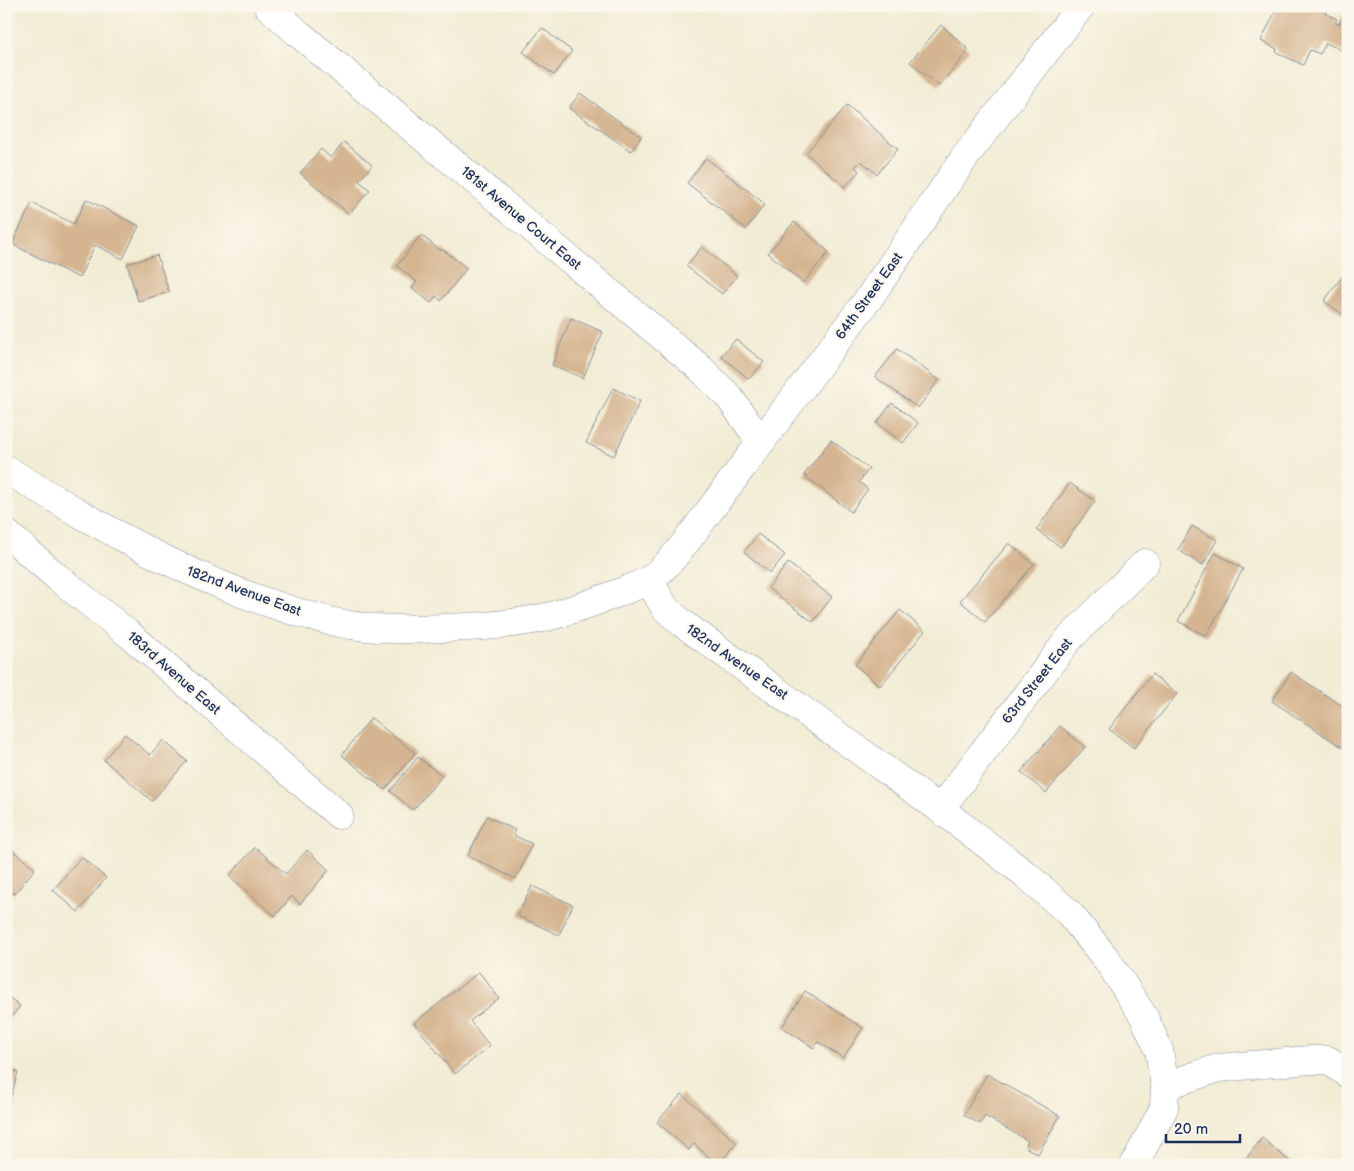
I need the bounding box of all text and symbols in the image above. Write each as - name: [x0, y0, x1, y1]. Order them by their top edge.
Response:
- street label: 181st Avenue Court East: [457, 163, 585, 274]
- street label: 64th Street East: [832, 249, 907, 343]
- street label: 182nd Avenue East: [184, 562, 304, 620]
- street label: 182nd Avenue East: [683, 620, 792, 704]
- street label: 183rd Avenue East: [124, 628, 225, 719]
- street label: 63rd Street East: [998, 634, 1076, 727]
- scale bar: [1166, 1111, 1240, 1143]
- text: 20 m: [1174, 1120, 1208, 1139]

